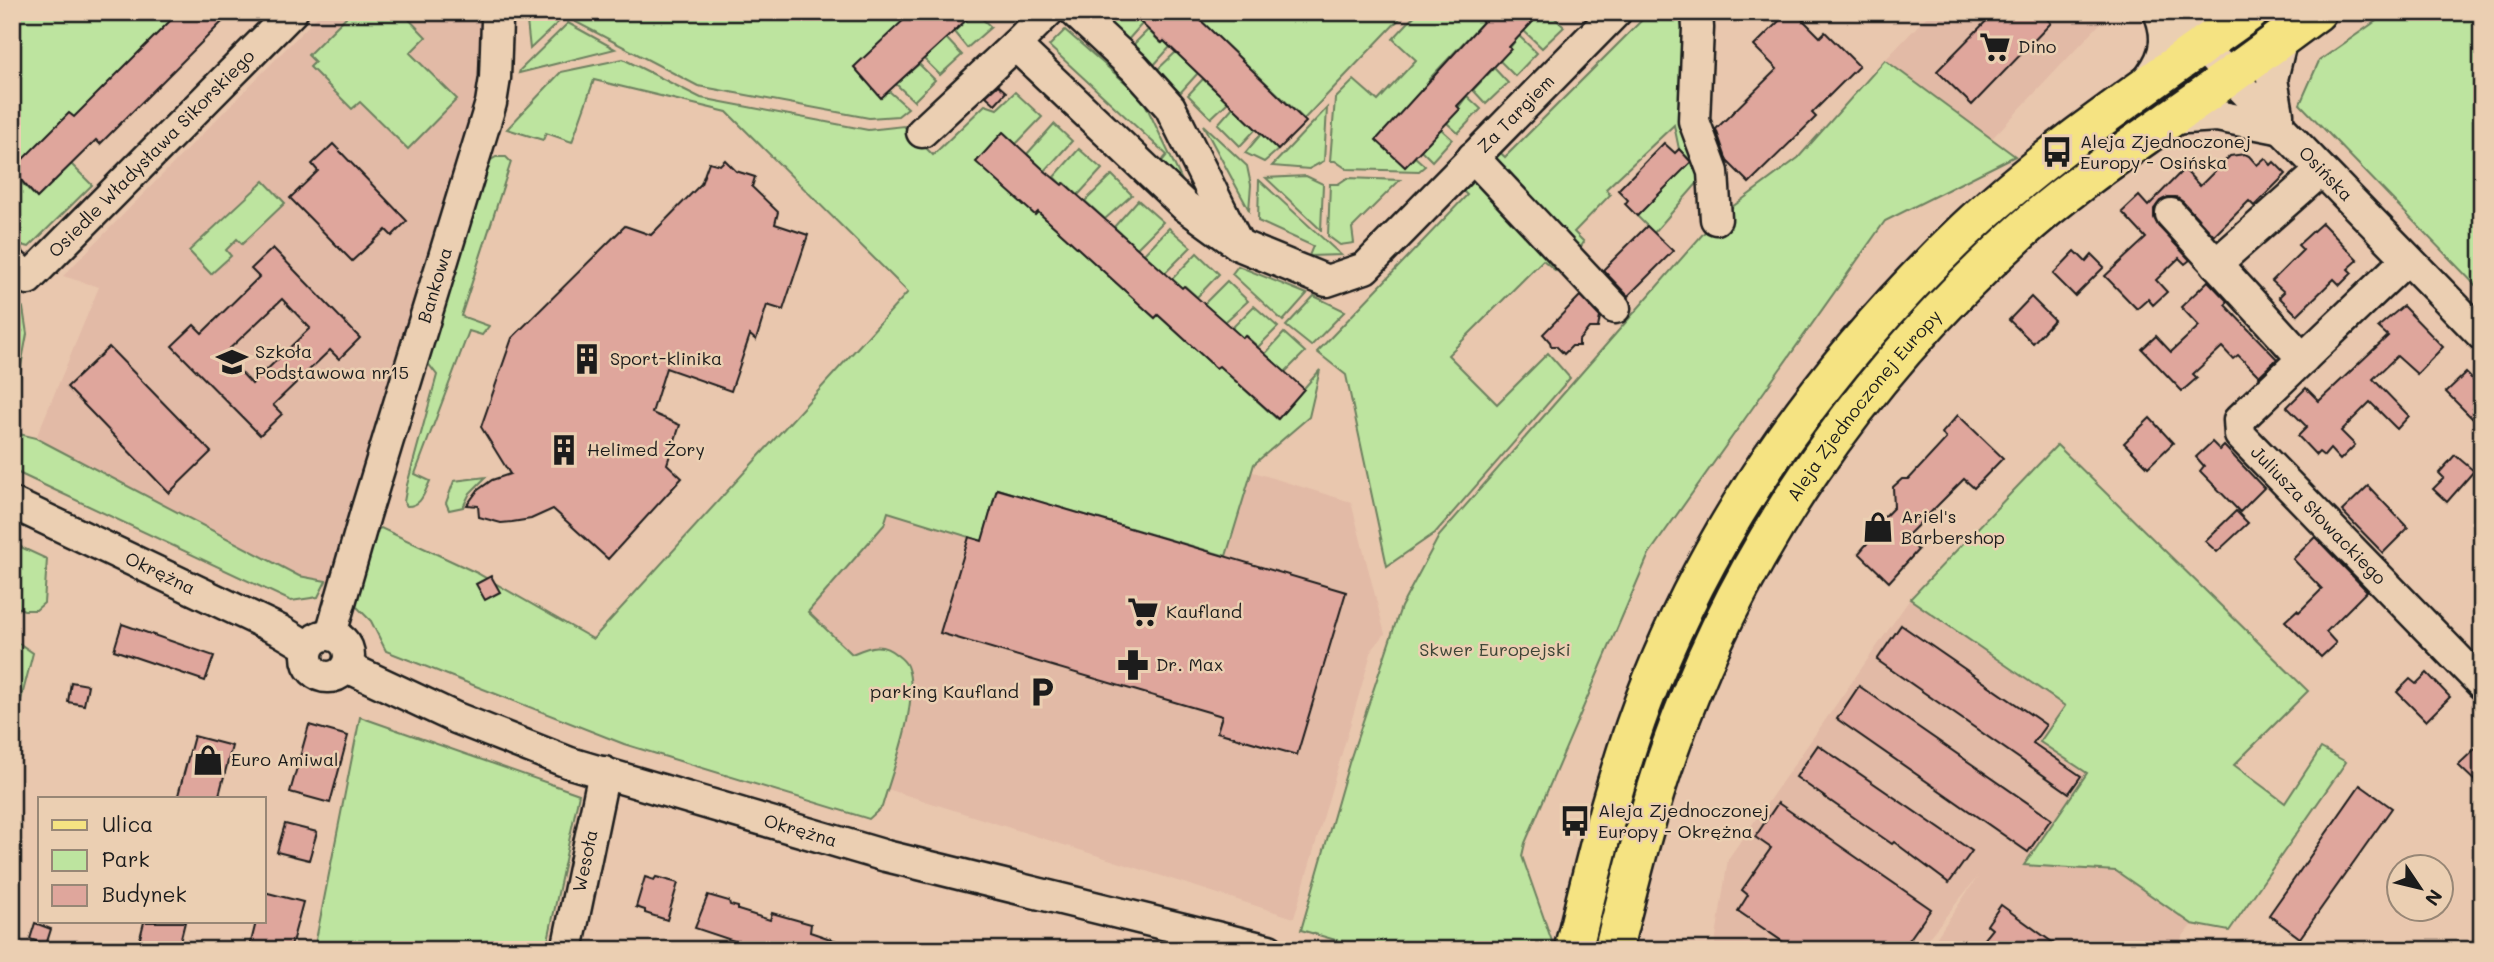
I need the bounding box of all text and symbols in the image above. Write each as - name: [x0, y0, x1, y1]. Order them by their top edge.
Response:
- supermarket icon: Dino: [1978, 30, 2012, 64]
- place label: Dino: [2018, 34, 2057, 58]
- street label: Osiedle Władysława Sikorskiego: [43, 44, 260, 262]
- street label: Za Targiem: [1471, 69, 1559, 158]
- place label: Aleja Zjednoczonej Europy - Osińska: [2080, 129, 2251, 174]
- bus stop icon: Aleja Zjednoczonej Europy - Osińska: [2040, 135, 2074, 169]
- street label: Osińska: [2294, 141, 2359, 206]
- street label: Bankowa: [411, 244, 457, 326]
- street label: Aleja Zjednoczonej Europy: [1781, 304, 1946, 506]
- place label: Szkoła Podstawowa nr15: [255, 339, 409, 384]
- building icon: Sport-klinika: [570, 342, 604, 376]
- school or university icon: Szkoła Podstawowa nr15: [215, 345, 249, 379]
- place label: Sport-klinika: [610, 346, 722, 370]
- building icon: Helimed Żory: [547, 433, 581, 467]
- place label: Helimed Żory: [587, 437, 705, 461]
- street label: Juliusza Słowackiego: [2246, 440, 2392, 590]
- place label: Ariel's Barbershop: [1901, 504, 2005, 549]
- shop icon: Ariel's Barbershop: [1861, 510, 1895, 544]
- street label: Okrężna: [121, 546, 200, 600]
- supermarket icon: Kaufland: [1126, 595, 1160, 629]
- place label: Kaufland: [1166, 599, 1242, 623]
- park label: Skwer Europejski: [1419, 637, 1571, 661]
- pharmacy icon: Dr. Max: [1116, 648, 1150, 682]
- place label: Dr. Max: [1156, 652, 1223, 676]
- parking icon: parking Kaufland: [1025, 675, 1059, 709]
- place label: parking Kaufland: [870, 679, 1019, 703]
- shop icon: Euro Amiwal: [191, 743, 225, 777]
- place label: Euro Amiwal: [231, 747, 339, 771]
- legend: [38, 797, 266, 923]
- place label: Aleja Zjednoczonej Europy - Okrężna: [1598, 798, 1769, 843]
- bus stop icon: Aleja Zjednoczonej Europy - Okrężna: [1558, 804, 1592, 838]
- street label: Okrężna: [761, 808, 840, 852]
- text: Ulica: [102, 810, 153, 837]
- street label: Wesoła: [566, 827, 603, 894]
- text: Park: [102, 845, 150, 872]
- north arrow: [2386, 853, 2456, 923]
- text: Budynek: [102, 880, 187, 907]
- text: N: [2420, 885, 2449, 911]

